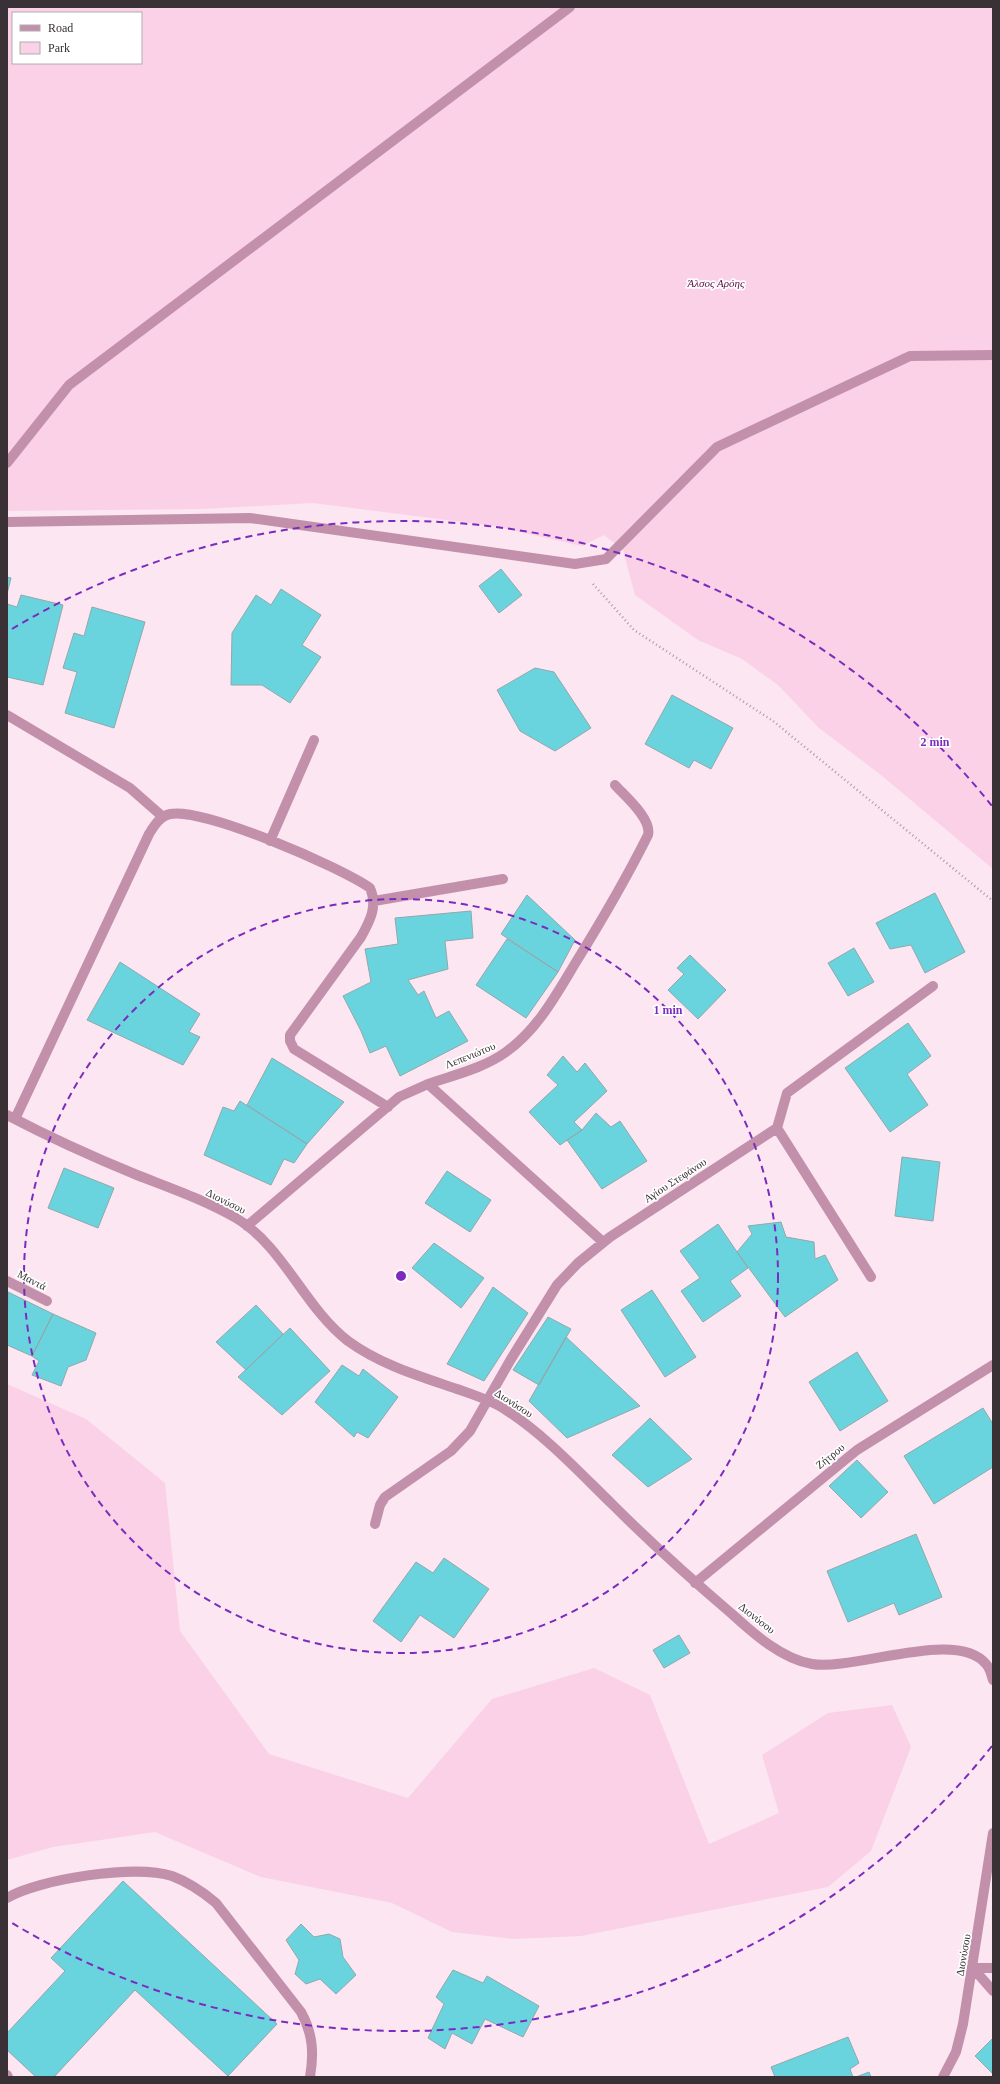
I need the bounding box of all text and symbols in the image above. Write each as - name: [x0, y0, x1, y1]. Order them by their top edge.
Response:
- legend: [12, 12, 142, 64]
- text: Road: [48, 21, 73, 35]
- text: Park: [48, 41, 70, 55]
- park label: Άλσος Αρόης: [687, 277, 745, 289]
- text: 2 min: [920, 735, 950, 749]
- text: 1 min: [653, 1003, 683, 1017]
- street label: Λεπενιώτου: [443, 1039, 497, 1071]
- street label: Αγίου Στεφάνου: [642, 1155, 709, 1205]
- street label: Διονύσου: [204, 1186, 248, 1216]
- street label: Μαντά: [16, 1268, 49, 1292]
- centre of rings: [394, 1269, 408, 1283]
- street label: Διονύσου: [493, 1386, 536, 1420]
- street label: Ζήτρου: [813, 1441, 847, 1471]
- street label: Διονύσου: [736, 1600, 778, 1636]
- street label: Διονύσου: [953, 1932, 973, 1977]

